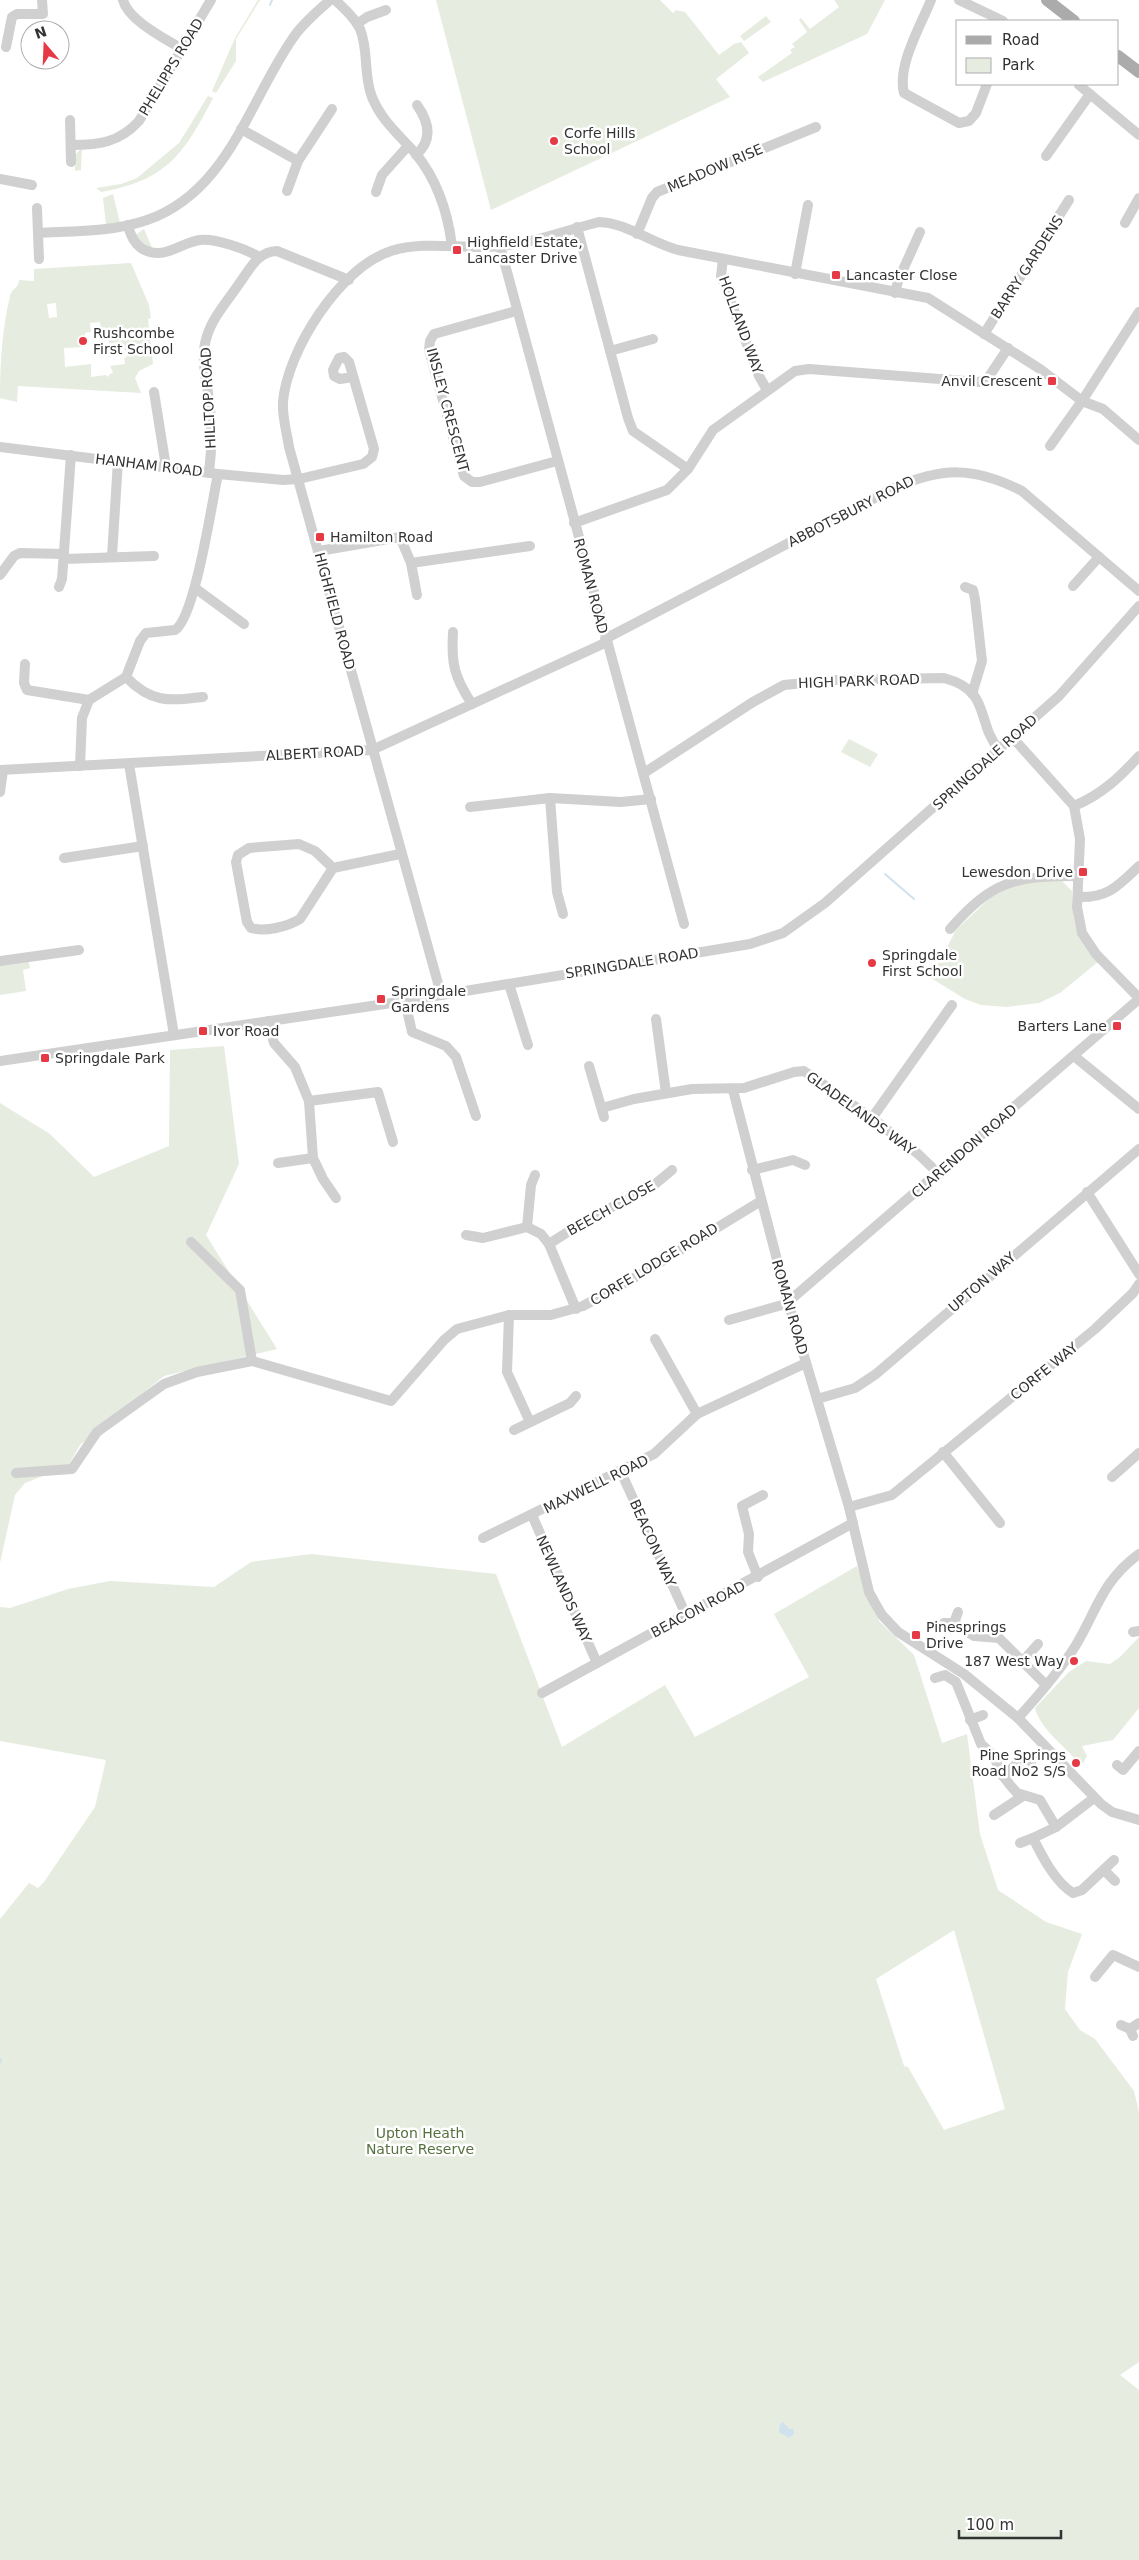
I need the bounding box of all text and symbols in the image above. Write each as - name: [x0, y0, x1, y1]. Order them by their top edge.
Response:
- street label: PHELIPPS ROAD: [136, 15, 206, 119]
- north arrow: [20, 20, 70, 70]
- legend: [956, 20, 1119, 85]
- text: N: [33, 23, 49, 42]
- text: Road: [1002, 31, 1040, 49]
- text: Park: [1002, 56, 1035, 74]
- place label: Corfe Hills School: [564, 125, 636, 157]
- marker: Corfe Hills School: [548, 135, 560, 147]
- street label: MEADOW RISE: [665, 141, 765, 195]
- street label: BARRY GARDENS: [988, 212, 1066, 322]
- place label: Highfield Estate, Lancaster Drive: [467, 234, 583, 266]
- marker: Highfield Estate, Lancaster Drive: [451, 244, 463, 256]
- place label: Lancaster Close: [846, 267, 957, 283]
- marker: Lancaster Close: [830, 269, 842, 281]
- street label: HOLLAND WAY: [716, 274, 766, 376]
- place label: Rushcombe First School: [93, 325, 175, 357]
- marker: Rushcombe First School: [77, 335, 89, 347]
- street label: INSLEY CRESCENT: [424, 346, 472, 474]
- street label: HILLTOP ROAD: [197, 347, 219, 449]
- place label: Anvil Crescent: [941, 373, 1042, 389]
- marker: Anvil Crescent: [1046, 375, 1058, 387]
- street label: HANHAM ROAD: [94, 450, 204, 480]
- street label: ABBOTSBURY ROAD: [785, 472, 917, 550]
- place label: Hamilton Road: [330, 529, 433, 545]
- marker: Hamilton Road: [314, 531, 326, 543]
- street label: ROMAN ROAD: [571, 537, 611, 635]
- street label: HIGHFIELD ROAD: [312, 551, 358, 671]
- street label: HIGH PARK ROAD: [798, 671, 920, 691]
- street label: SPRINGDALE ROAD: [930, 711, 1040, 813]
- street label: ALBERT ROAD: [265, 742, 365, 764]
- place label: Lewesdon Drive: [961, 864, 1073, 880]
- marker: Lewesdon Drive: [1077, 866, 1089, 878]
- street label: SPRINGDALE ROAD: [564, 945, 700, 981]
- place label: Springdale First School: [882, 947, 962, 979]
- marker: Springdale First School: [866, 957, 878, 969]
- place label: Springdale Gardens: [391, 983, 466, 1015]
- marker: Springdale Gardens: [375, 993, 387, 1005]
- place label: Barters Lane: [1018, 1018, 1107, 1034]
- marker: Barters Lane: [1111, 1020, 1123, 1032]
- place label: Ivor Road: [213, 1023, 279, 1039]
- marker: Ivor Road: [197, 1025, 209, 1037]
- place label: Springdale Park: [55, 1050, 166, 1066]
- marker: Springdale Park: [39, 1052, 51, 1064]
- street label: GLADELANDS WAY: [803, 1068, 919, 1158]
- street label: CLARENDON ROAD: [908, 1101, 1020, 1201]
- street label: BEECH CLOSE: [564, 1177, 658, 1239]
- street label: CORFE LODGE ROAD: [587, 1220, 721, 1308]
- street label: UPTON WAY: [945, 1248, 1019, 1315]
- street label: ROMAN ROAD: [769, 1258, 811, 1356]
- street label: CORFE WAY: [1007, 1339, 1081, 1403]
- street label: MAXWELL ROAD: [541, 1452, 651, 1516]
- street label: BEACON WAY: [627, 1497, 680, 1589]
- street label: NEWLANDS WAY: [533, 1533, 595, 1645]
- street label: BEACON ROAD: [648, 1577, 748, 1641]
- place label: Pinesprings Drive: [926, 1619, 1006, 1651]
- marker: Pinesprings Drive: [910, 1629, 922, 1641]
- place label: 187 West Way: [964, 1653, 1064, 1669]
- marker: 187 West Way: [1068, 1655, 1080, 1667]
- place label: Pine Springs Road No2 S/S: [972, 1747, 1066, 1779]
- marker: Pine Springs Road No2 S/S: [1070, 1757, 1082, 1769]
- park label: Upton Heath Nature Reserve: [366, 2125, 474, 2157]
- scale bar: [959, 2508, 1062, 2540]
- text: 100 m: [966, 2516, 1014, 2534]

